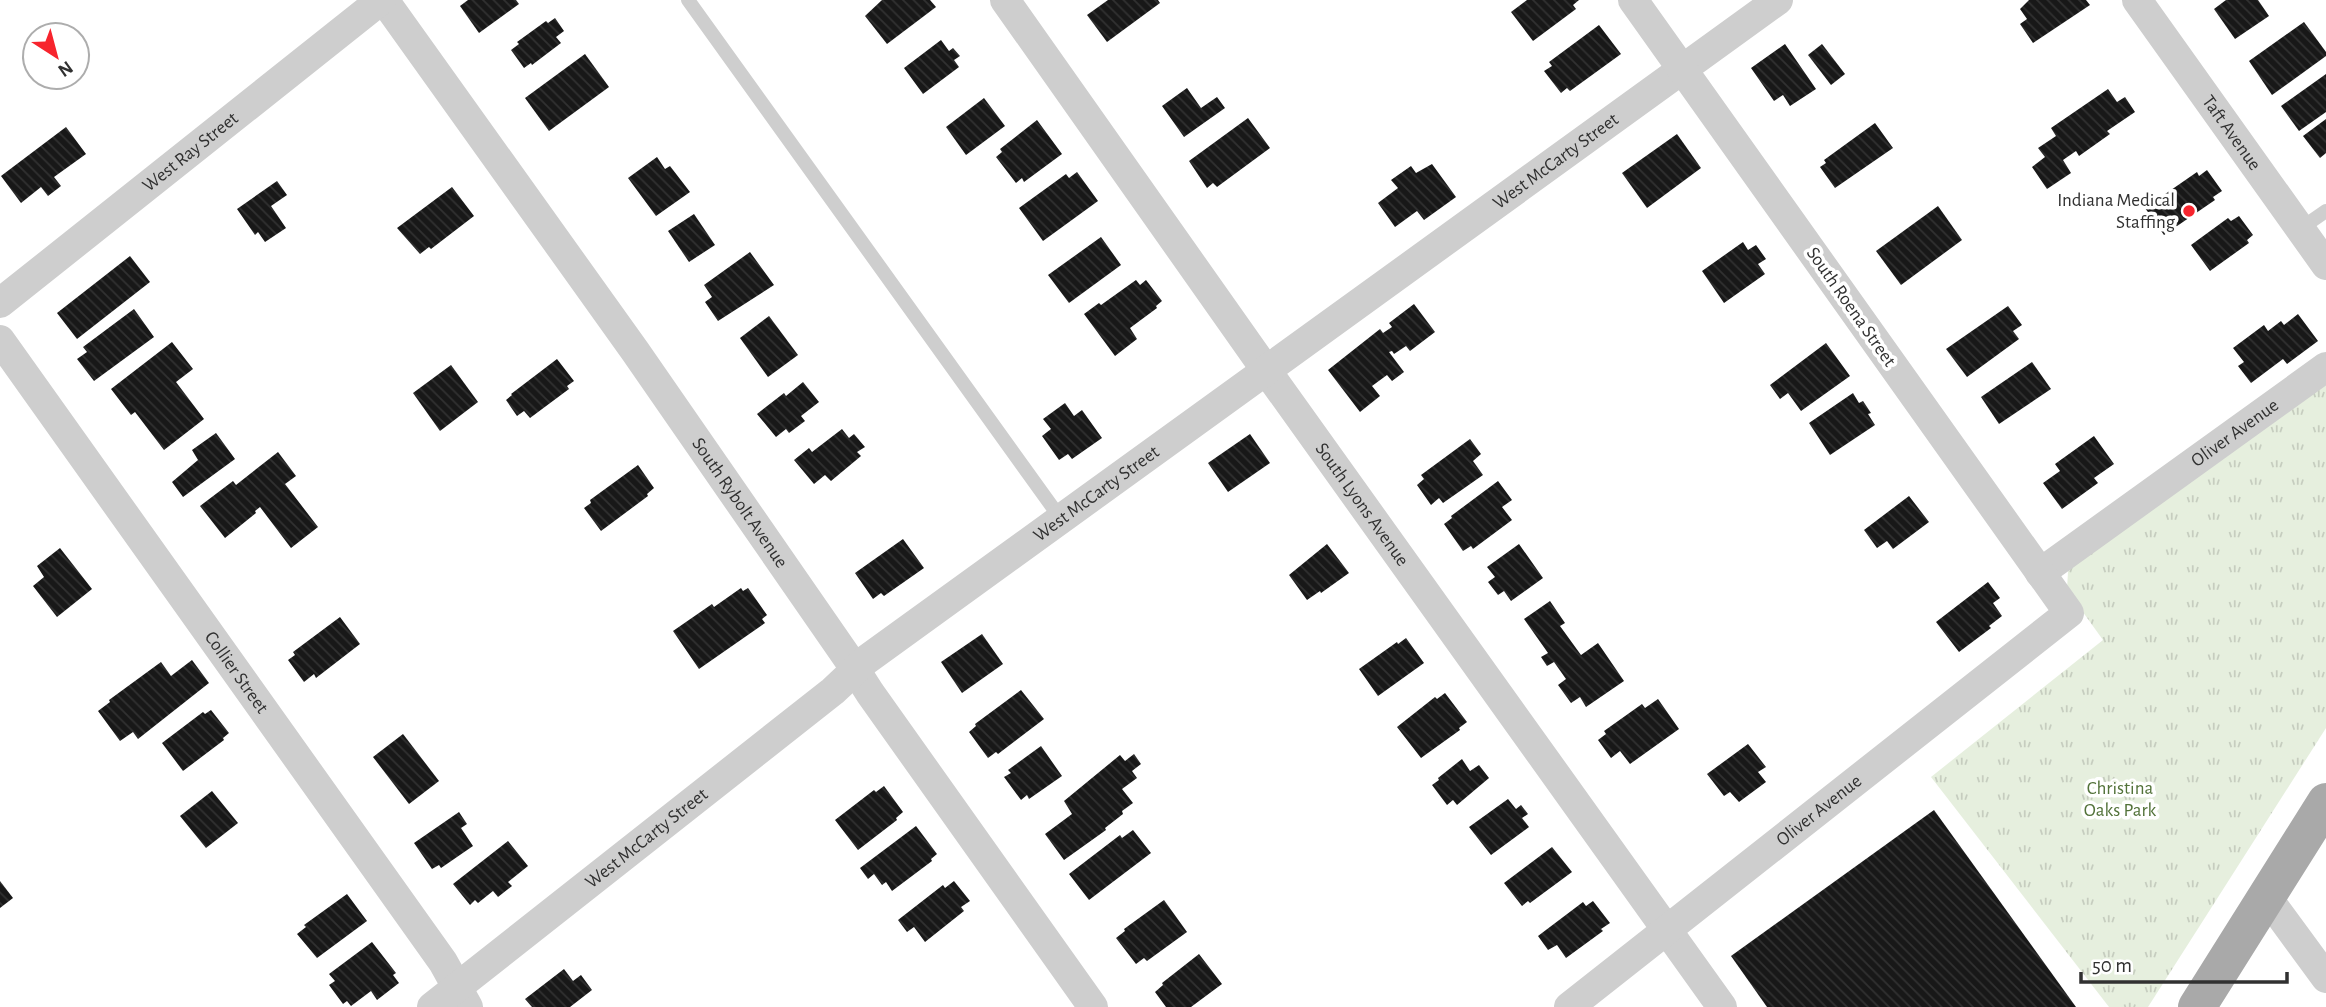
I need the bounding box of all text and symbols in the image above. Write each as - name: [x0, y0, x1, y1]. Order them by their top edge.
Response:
- north arrow: [21, 21, 91, 91]
- text: N: [54, 57, 76, 80]
- street label: Taft Avenue: [2199, 92, 2265, 174]
- street label: West Ray Street: [139, 108, 241, 195]
- street label: West McCarty Street: [1489, 109, 1622, 213]
- place label: Indiana Medical Staffing: [2057, 191, 2176, 232]
- marker: Indiana Medical Staffing: [2181, 203, 2197, 219]
- street label: South Roena Street: [1803, 244, 1899, 370]
- street label: Oliver Avenue: [2188, 395, 2282, 470]
- street label: South Rybolt Avenue: [689, 434, 792, 571]
- street label: South Lyons Avenue: [1312, 439, 1413, 569]
- street label: West McCarty Street: [1030, 442, 1162, 545]
- street label: Collier Street: [201, 628, 272, 717]
- street label: Oliver Avenue: [1773, 771, 1865, 849]
- park label: Christina Oaks Park: [2084, 779, 2157, 820]
- street label: West McCarty Street: [582, 784, 711, 892]
- scale bar: [2081, 940, 2288, 984]
- text: 50 m: [2092, 955, 2132, 976]

